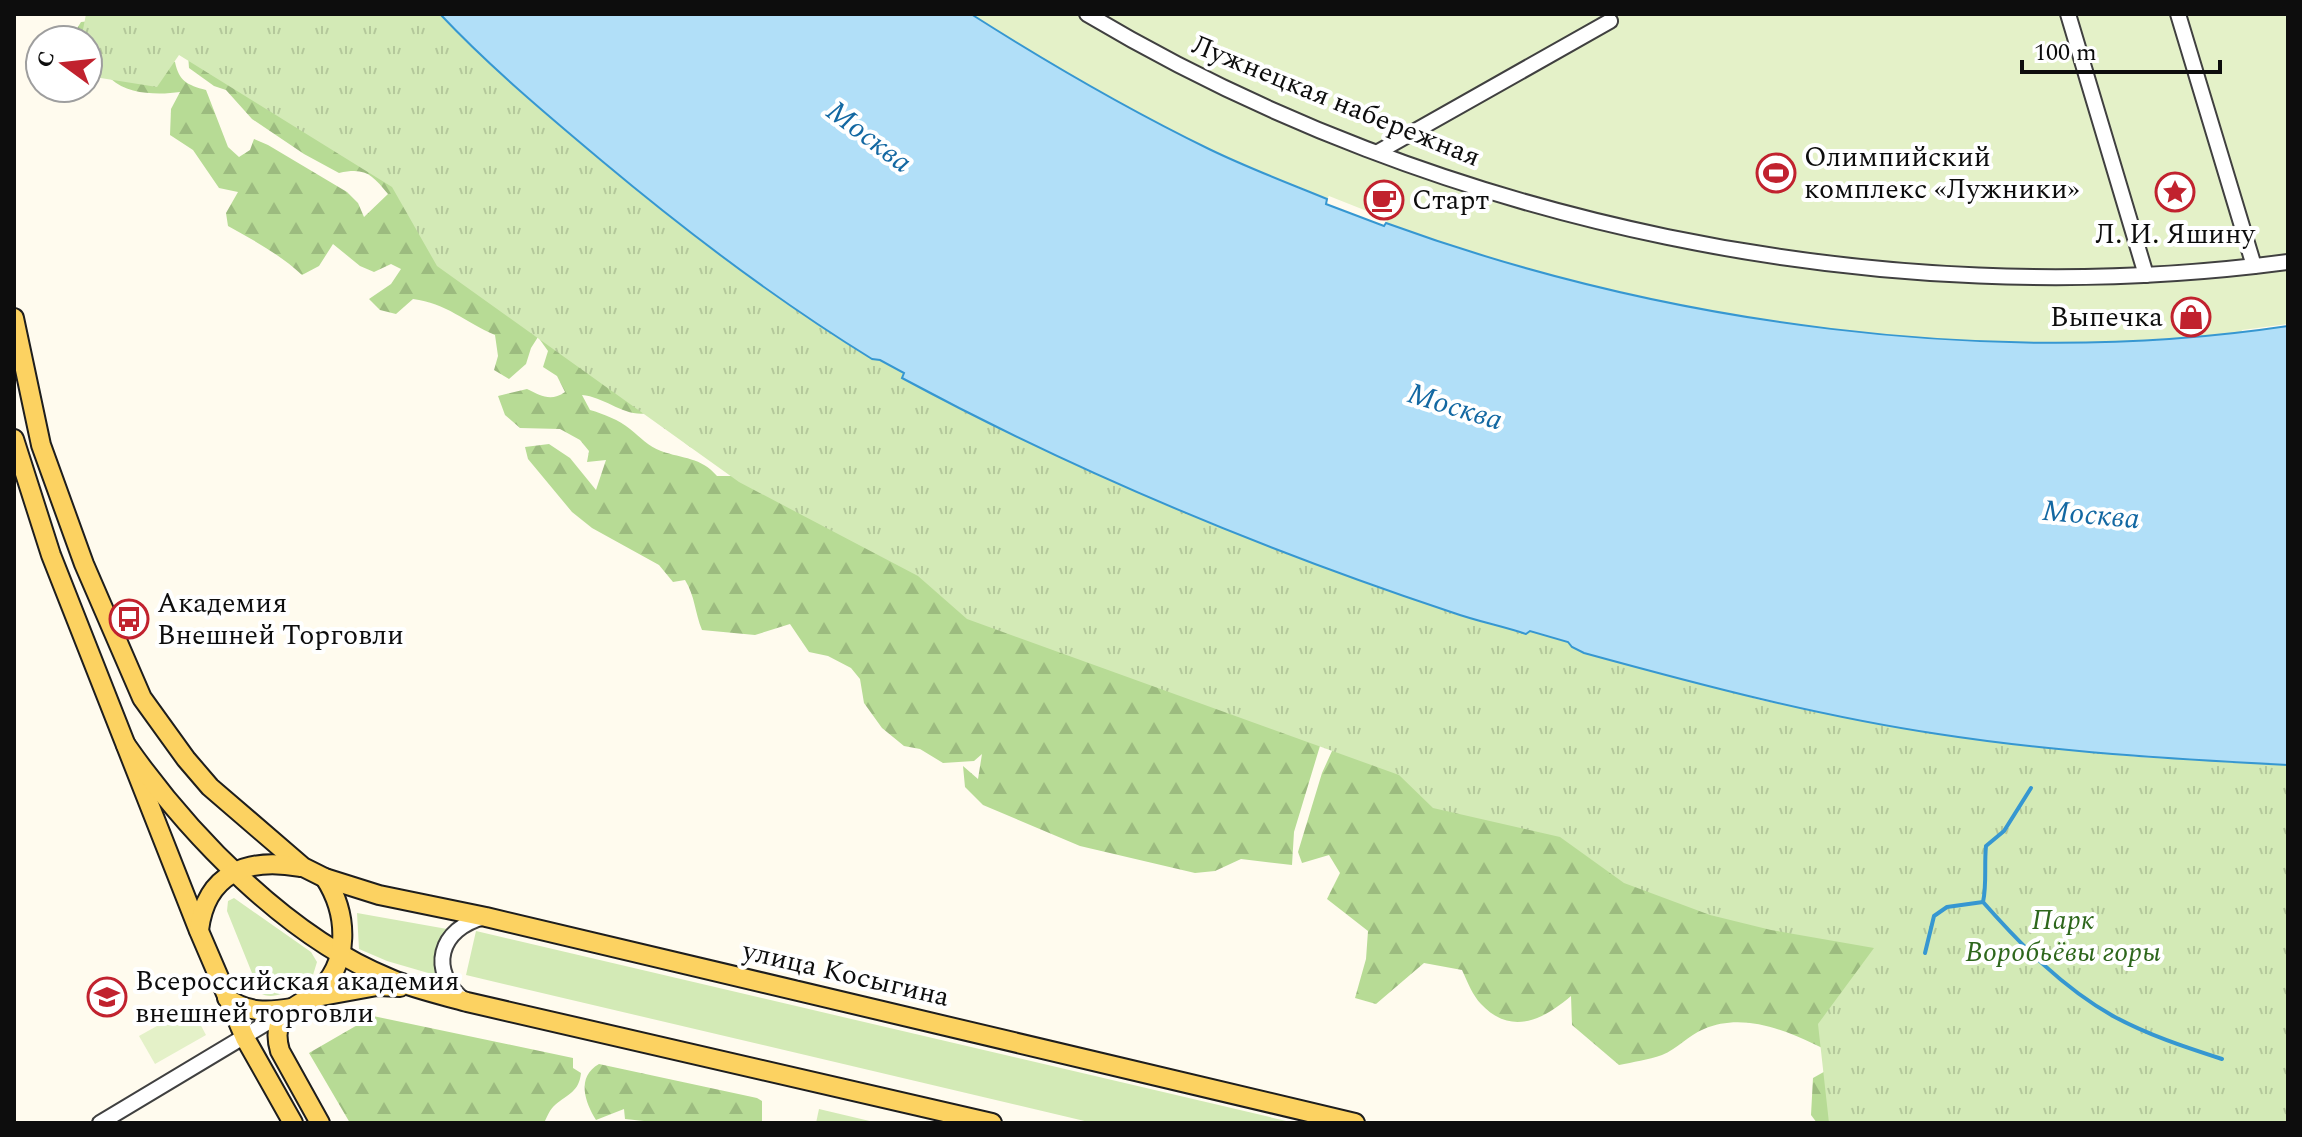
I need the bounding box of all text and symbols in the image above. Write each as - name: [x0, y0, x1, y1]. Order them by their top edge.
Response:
- street label: Лужнецкая набережная: [1185, 23, 1487, 179]
- north arrow: [24, 24, 104, 104]
- scale bar: [2022, 24, 2220, 74]
- text: 100 m: [2034, 35, 2097, 71]
- text: С: [28, 47, 64, 71]
- water label: Москва: [816, 89, 922, 185]
- place label: Олимпийский комплекс «Лужники»: [1804, 136, 2080, 211]
- sports icon: Олимпийский комплекс «Лужники»: [1755, 152, 1797, 194]
- place icon: Л. И. Яшину: [2154, 171, 2196, 213]
- cafe icon: Старт: [1363, 179, 1405, 221]
- place label: Старт: [1412, 179, 1489, 222]
- place label: Л. И. Яшину: [2095, 213, 2257, 256]
- place label: Выпечка: [2050, 296, 2163, 339]
- shop icon: Выпечка: [2170, 296, 2212, 338]
- water label: Москва: [1402, 371, 1508, 443]
- water label: Москва: [2040, 488, 2142, 542]
- place label: Академия Внешней Торговли: [157, 582, 404, 657]
- bus stop icon: Академия Внешней Торговли: [108, 598, 150, 640]
- park label: Парк Воробьёвы горы: [1965, 899, 2161, 974]
- street label: улица Косыгина: [737, 929, 954, 1019]
- place label: Всероссийская академия внешней торговли: [135, 960, 459, 1035]
- school or university icon: Всероссийская академия внешней торговли: [86, 976, 128, 1018]

